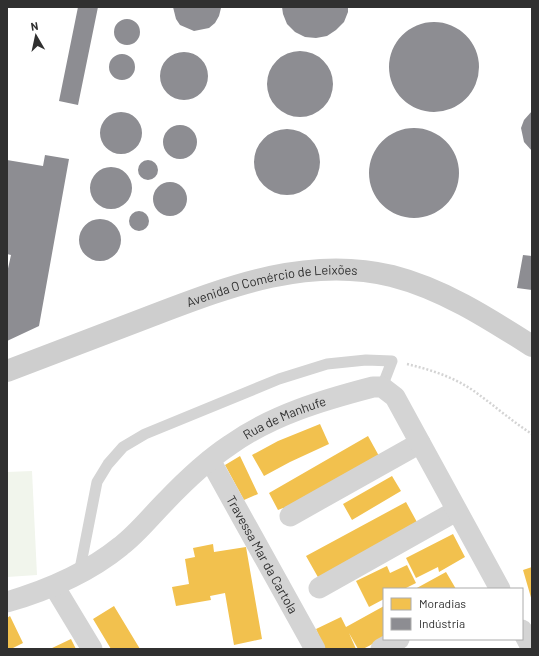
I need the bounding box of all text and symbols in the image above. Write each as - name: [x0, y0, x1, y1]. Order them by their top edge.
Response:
- north arrow: [16, 16, 56, 56]
- text: N: [30, 19, 39, 33]
- street label: Avenida O Comércio de Leixões: [184, 261, 358, 310]
- street label: Rua de Manhufe: [240, 393, 328, 443]
- street label: Travessa Mar da Cartola: [223, 493, 302, 616]
- legend: [383, 588, 523, 640]
- text: Moradias: [419, 596, 466, 610]
- text: Indústria: [419, 616, 465, 630]

